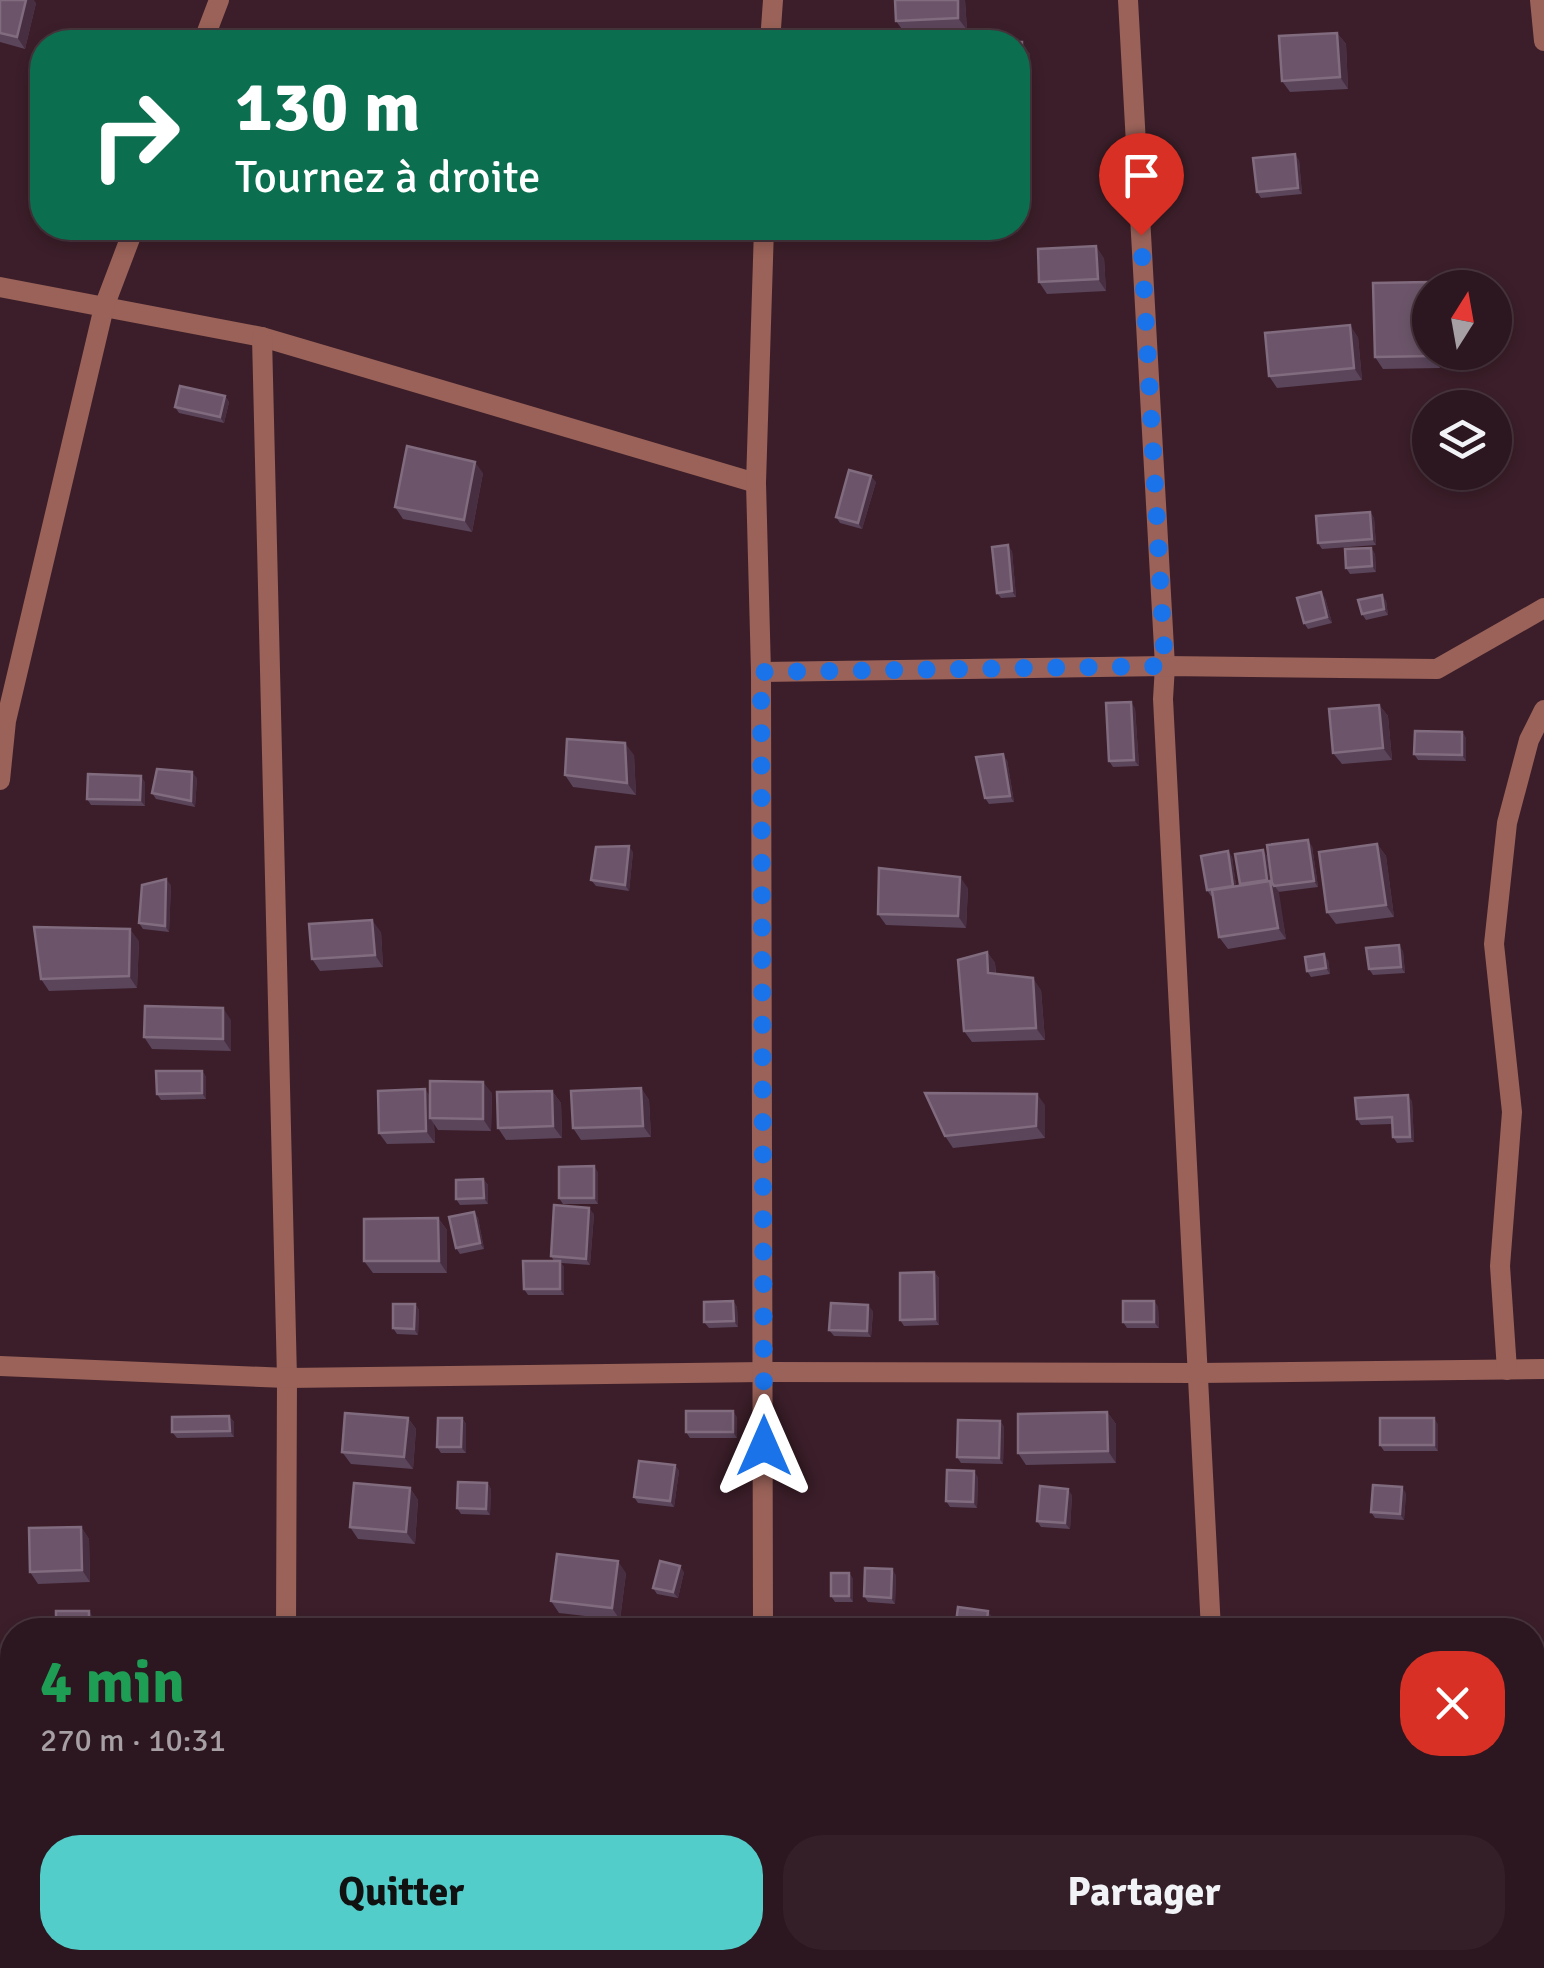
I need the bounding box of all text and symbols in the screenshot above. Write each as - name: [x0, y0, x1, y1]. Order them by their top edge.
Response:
- text: 130 m: [235, 64, 420, 150]
- icon: right: [70, 70, 200, 200]
- pin: [1099, 133, 1184, 236]
- icon: arrive: [1114, 148, 1169, 203]
- text: Tournez à droite: [235, 150, 541, 205]
- north arrow: [1412, 270, 1512, 370]
- map controls: [1412, 270, 1512, 490]
- button: layers: [1412, 390, 1512, 490]
- position arrow: [712, 1394, 816, 1498]
- text: 4 min: [40, 1646, 185, 1720]
- button: close: [1400, 1651, 1505, 1756]
- text: 270 m · 10:31: [40, 1721, 226, 1760]
- button: Quitter: [40, 1835, 763, 1950]
- button: Partager: [783, 1835, 1505, 1950]

